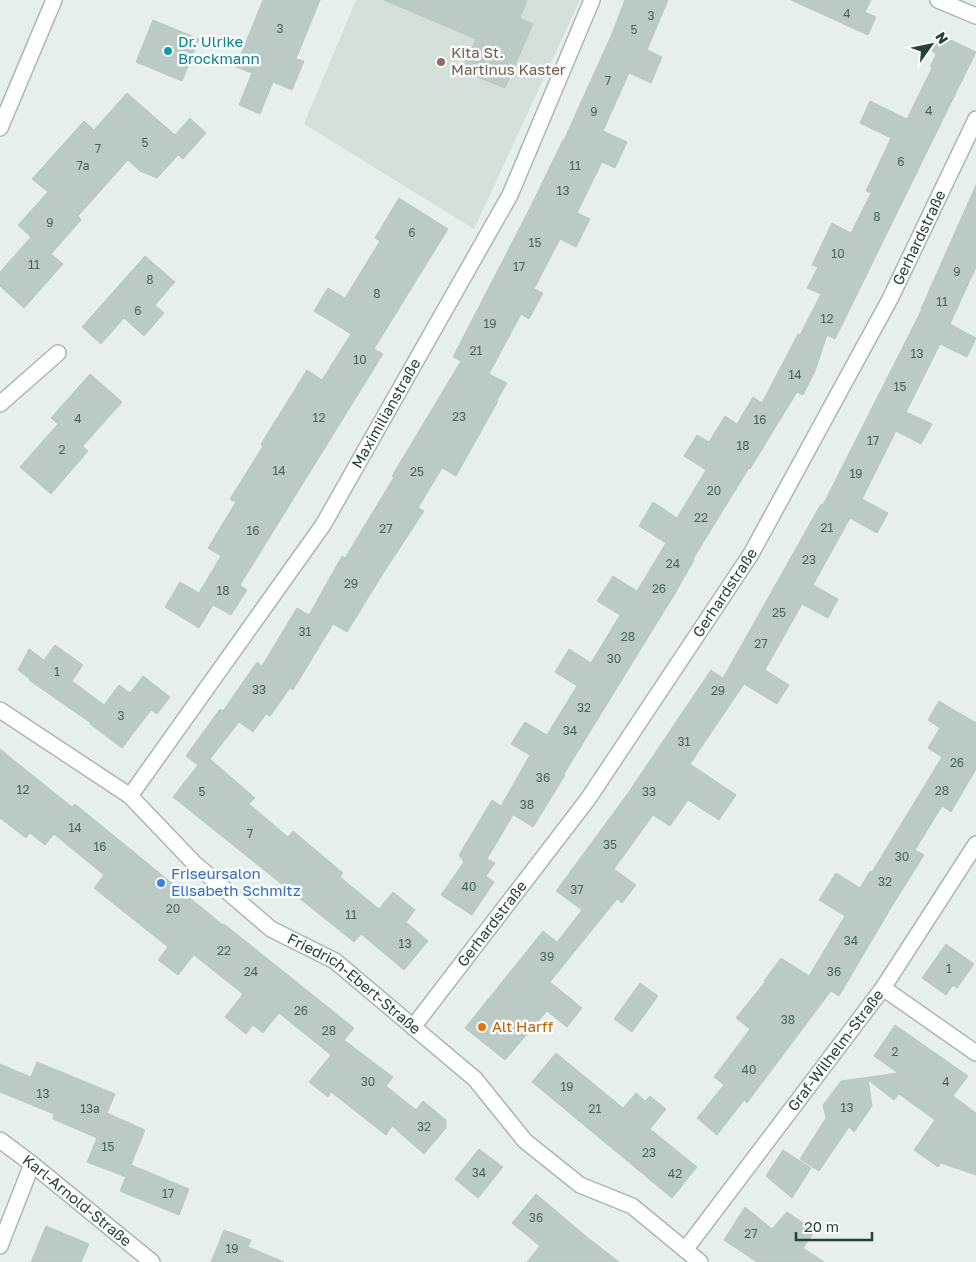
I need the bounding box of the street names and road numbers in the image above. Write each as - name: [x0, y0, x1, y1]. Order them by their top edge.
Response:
- street label: Gerhardstraße: [888, 187, 949, 288]
- street label: Maximilianstraße: [347, 355, 424, 471]
- street label: Gerhardstraße: [688, 545, 761, 640]
- street label: Gerhardstraße: [453, 877, 530, 970]
- street label: Friedrich-Ebert-Straße: [285, 929, 425, 1038]
- street label: Graf-Wilhelm-Straße: [783, 985, 887, 1114]
- street label: Karl-Arnold-Straße: [20, 1150, 136, 1250]

